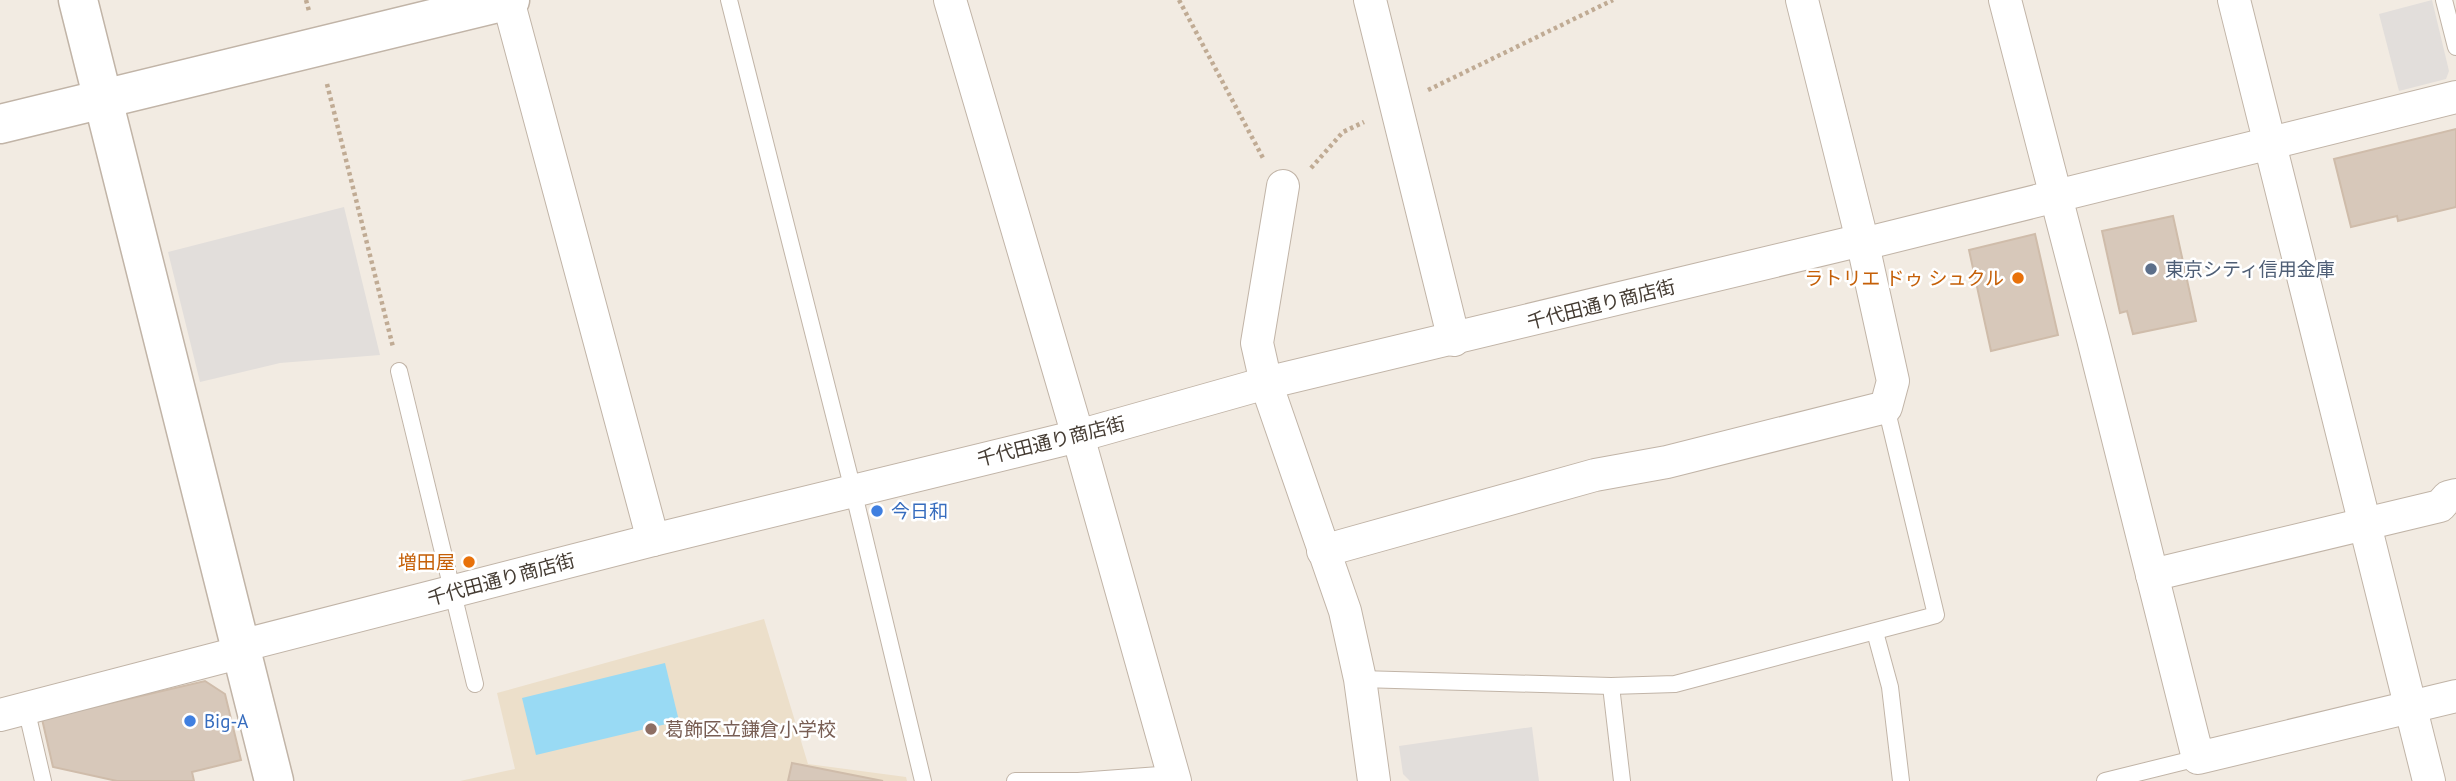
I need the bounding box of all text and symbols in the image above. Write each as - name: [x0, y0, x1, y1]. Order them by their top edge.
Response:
- place label: 東京シティ信用金庫: [2165, 257, 2335, 281]
- marker: 東京シティ信用金庫: [2143, 261, 2159, 277]
- place label: ラトリエ ドゥ シュクル: [1804, 266, 2004, 290]
- marker: ラトリエ ドゥ シュクル: [2010, 270, 2026, 286]
- street label: 千代田通り商店街: [1524, 274, 1678, 334]
- street label: 千代田通り商店街: [974, 411, 1128, 471]
- place label: 今日和: [891, 499, 948, 523]
- marker: 今日和: [869, 503, 885, 519]
- street label: 千代田通り商店街: [424, 548, 578, 610]
- place label: 増田屋: [398, 550, 455, 574]
- marker: 増田屋: [461, 554, 477, 570]
- place label: Big-A: [204, 709, 248, 733]
- marker: Big-A: [182, 713, 198, 729]
- place label: 葛飾区立鎌倉小学校: [665, 717, 836, 741]
- marker: 葛飾区立鎌倉小学校: [643, 721, 659, 737]

